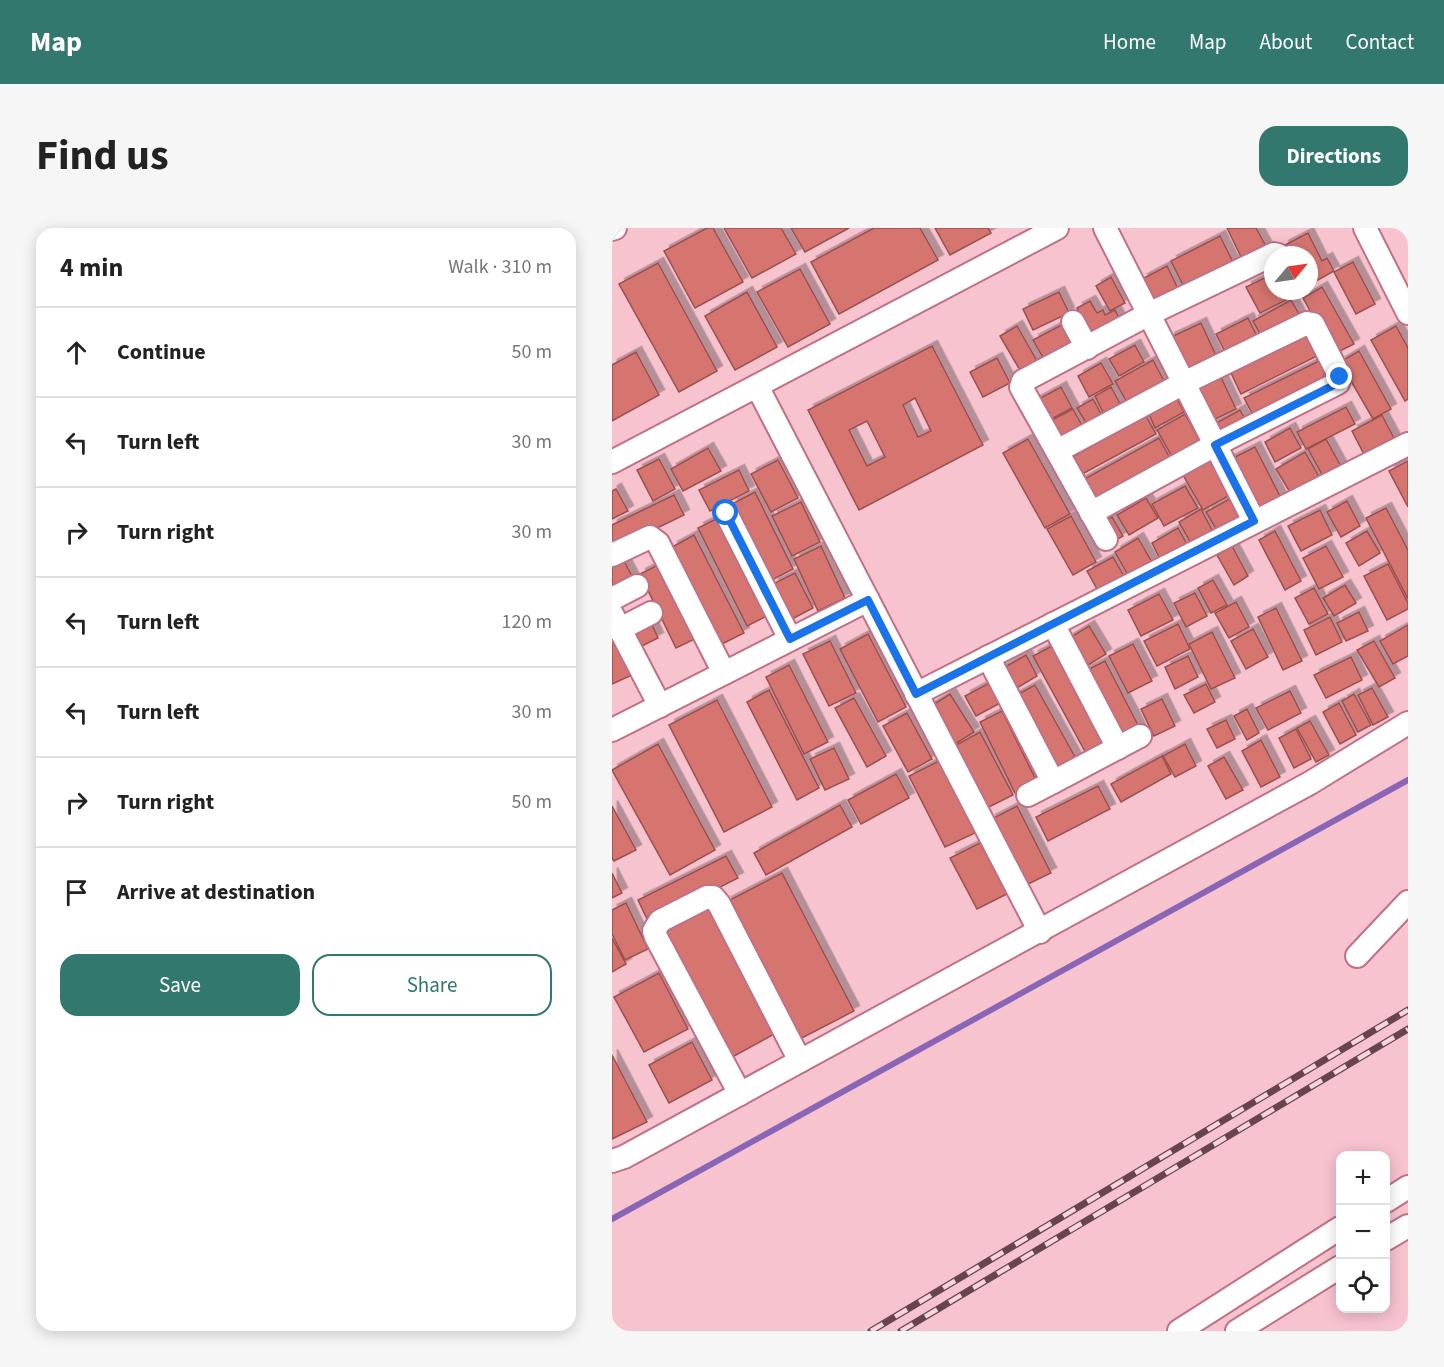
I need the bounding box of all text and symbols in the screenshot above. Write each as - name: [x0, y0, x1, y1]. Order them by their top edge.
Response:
- text: Map: [30, 22, 82, 62]
- text: Home: [1103, 27, 1156, 57]
- text: Map: [1189, 27, 1227, 57]
- text: About: [1260, 27, 1312, 57]
- text: Contact: [1345, 27, 1414, 57]
- text: Find us: [36, 126, 169, 186]
- button: Directions: [1259, 126, 1408, 186]
- north arrow: [1264, 246, 1318, 300]
- text: 4 min: [60, 249, 123, 286]
- text: Walk · 310 m: [448, 253, 552, 281]
- icon: ahead: [60, 336, 93, 369]
- text: Continue: [117, 336, 206, 368]
- text: 50 m: [512, 338, 552, 366]
- route end: [1326, 363, 1352, 389]
- icon: left: [60, 426, 93, 459]
- text: Turn left: [117, 426, 199, 458]
- text: 30 m: [512, 428, 552, 456]
- route start: [712, 499, 738, 525]
- icon: right: [60, 516, 93, 549]
- text: Turn right: [117, 516, 214, 548]
- text: 30 m: [512, 518, 552, 546]
- icon: left: [60, 606, 93, 639]
- text: Turn left: [117, 606, 199, 638]
- text: 120 m: [502, 608, 552, 636]
- icon: left: [60, 696, 93, 729]
- text: Turn left: [117, 696, 199, 728]
- text: 30 m: [512, 698, 552, 726]
- icon: right: [60, 786, 93, 819]
- text: Turn right: [117, 786, 214, 818]
- text: 50 m: [512, 788, 552, 816]
- icon: arrive: [60, 876, 93, 909]
- text: Arrive at destination: [117, 876, 315, 908]
- button: Save: [60, 954, 300, 1016]
- button: Share: [312, 954, 552, 1016]
- map controls: [1336, 1151, 1390, 1313]
- button: +: [1336, 1151, 1390, 1205]
- button: −: [1336, 1205, 1390, 1259]
- button: locate: [1336, 1259, 1390, 1313]

